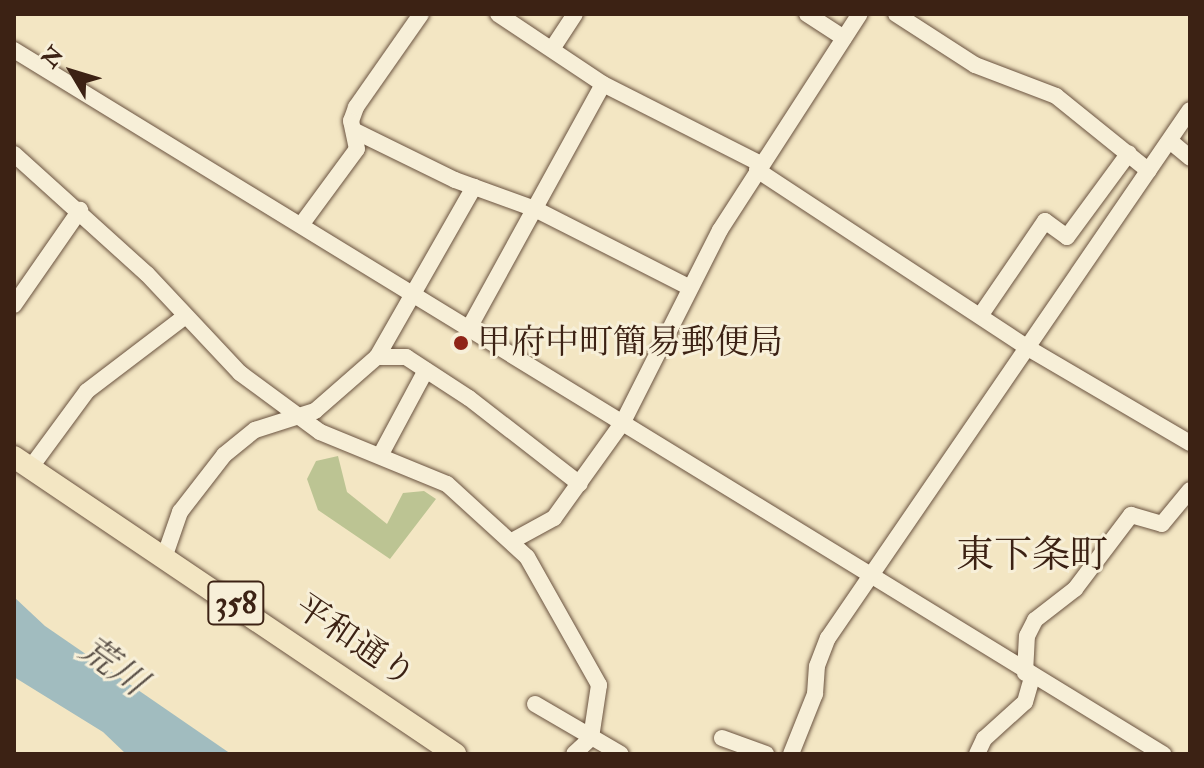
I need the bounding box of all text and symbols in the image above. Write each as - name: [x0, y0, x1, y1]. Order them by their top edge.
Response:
- north arrow: [32, 32, 112, 112]
- text: N: [36, 41, 70, 74]
- place label: 甲府中町簡易郵便局: [477, 323, 783, 363]
- marker: 甲府中町簡易郵便局: [452, 334, 470, 352]
- district label: 東下条町: [956, 533, 1108, 579]
- road number: 358: [206, 575, 266, 631]
- street label: 平和通り: [287, 586, 423, 696]
- water label: 荒川: [71, 627, 155, 705]

